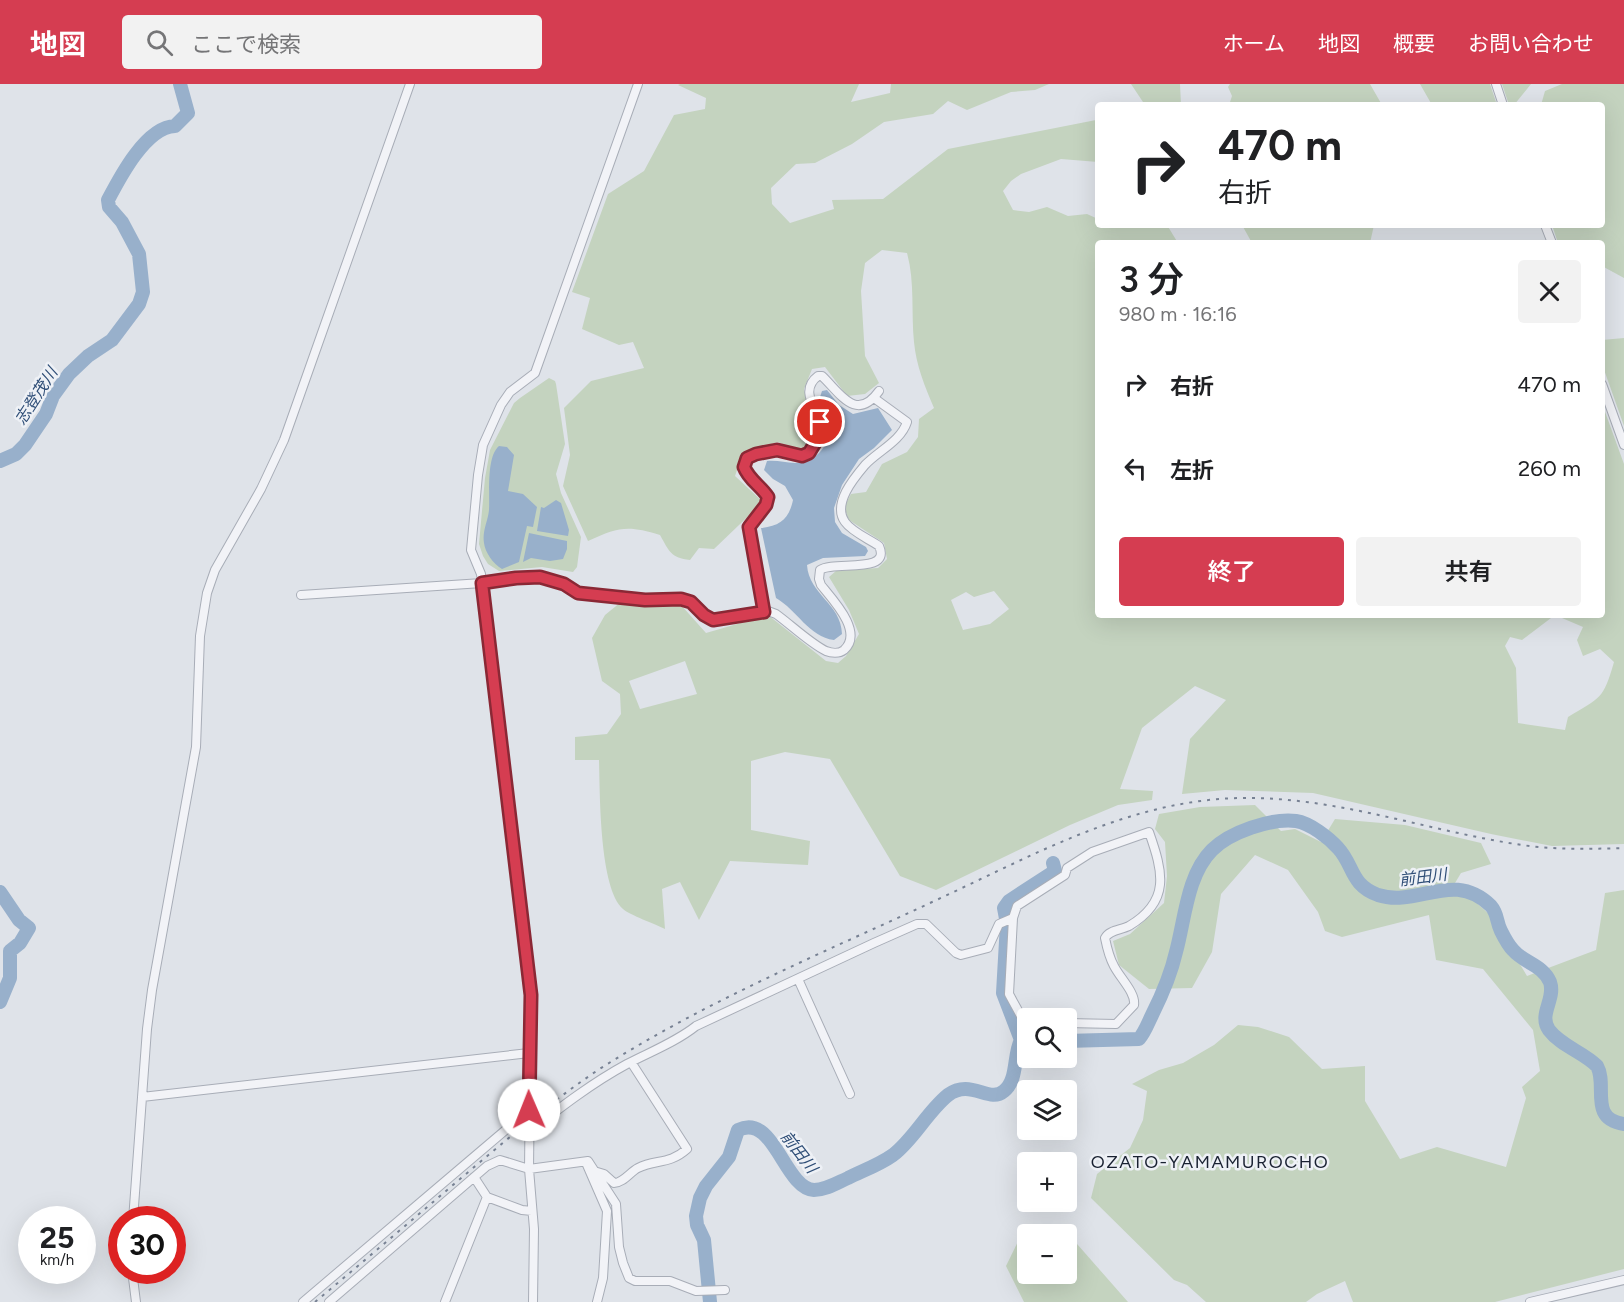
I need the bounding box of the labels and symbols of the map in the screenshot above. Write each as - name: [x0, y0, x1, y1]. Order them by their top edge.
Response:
- water label: 志登茂川: [11, 362, 62, 428]
- pin: [794, 396, 845, 447]
- water label: 前田川: [1398, 864, 1450, 889]
- position arrow: [497, 1078, 561, 1142]
- water label: 前田川: [777, 1127, 822, 1178]
- district label: OZATO-YAMAMUROCHO: [1091, 1151, 1329, 1173]
- speed limit sign: 30: [108, 1206, 186, 1284]

